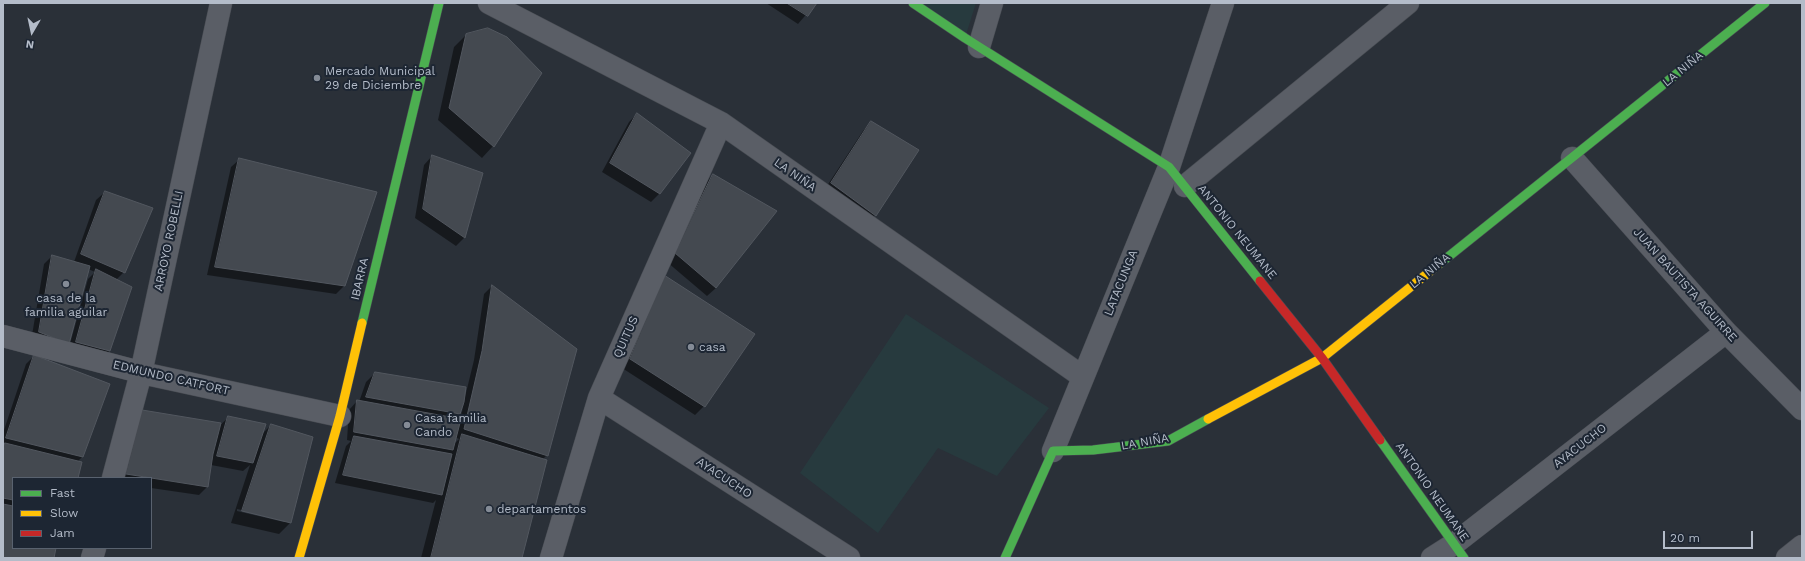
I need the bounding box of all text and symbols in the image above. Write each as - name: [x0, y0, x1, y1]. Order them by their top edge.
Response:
- north arrow: [12, 12, 52, 52]
- text: N: [25, 37, 35, 51]
- street label: LA NIÑA: [1660, 48, 1706, 90]
- place label: Mercado Municipal 29 de Diciembre: [325, 64, 435, 92]
- marker: Mercado Municipal 29 de Diciembre: [312, 73, 322, 83]
- street label: LA NIÑA: [771, 155, 819, 195]
- street label: ANTONIO NEUMANE: [1194, 182, 1280, 282]
- street label: ARROYO ROBELLI: [151, 189, 187, 293]
- street label: JUAN BAUTISTA AGUIRRE: [1630, 225, 1740, 345]
- street label: LATACUNGA: [1101, 248, 1141, 318]
- street label: LA NIÑA: [1407, 250, 1453, 292]
- street label: IBARRA: [348, 256, 372, 302]
- marker: casa de la familia aguilar: [61, 279, 71, 289]
- place label: casa de la familia aguilar: [25, 291, 107, 319]
- street label: QUITUS: [610, 314, 642, 360]
- place label: casa: [699, 340, 726, 354]
- marker: casa: [686, 342, 696, 352]
- street label: EDMUNDO CATFORT: [111, 358, 231, 398]
- place label: Casa familia Cando: [415, 411, 487, 439]
- marker: Casa familia Cando: [402, 420, 412, 430]
- street label: AYACUCHO: [1550, 421, 1610, 471]
- street label: LA NIÑA: [1120, 431, 1170, 453]
- street label: ANTONIO NEUMANE: [1392, 440, 1472, 544]
- street label: AYACUCHO: [693, 455, 755, 501]
- legend: [12, 477, 152, 549]
- text: Fast: [50, 486, 75, 500]
- place label: departamentos: [497, 502, 586, 516]
- marker: departamentos: [484, 504, 494, 514]
- text: Slow: [50, 506, 78, 520]
- scale bar: [1665, 523, 1755, 549]
- text: Jam: [50, 526, 75, 540]
- text: 20 m: [1670, 531, 1700, 545]

